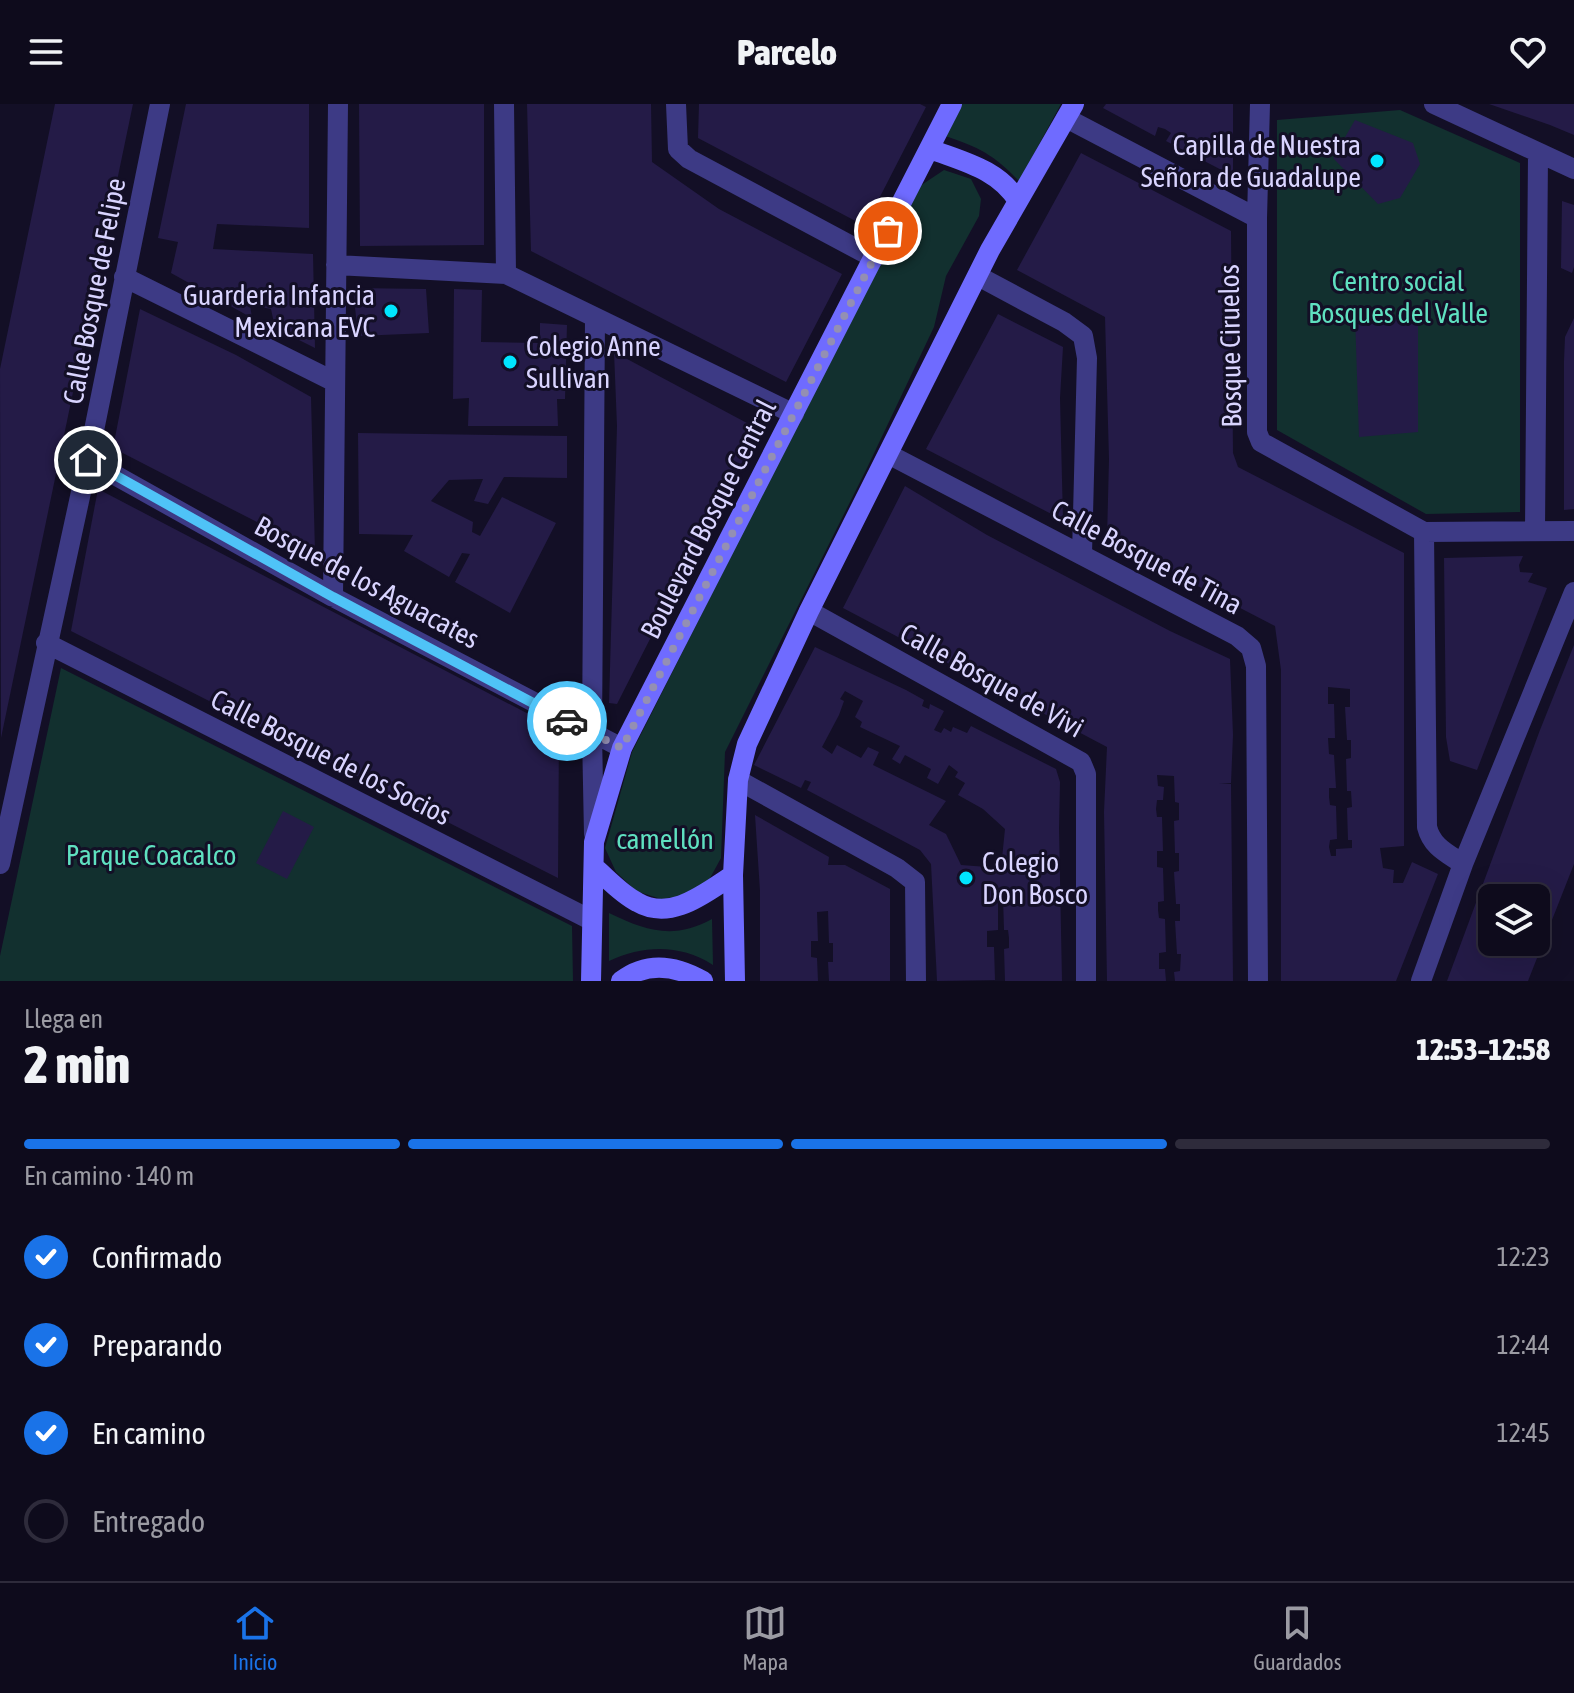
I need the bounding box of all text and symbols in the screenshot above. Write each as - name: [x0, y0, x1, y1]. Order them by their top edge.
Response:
- icon: menu: [24, 30, 68, 74]
- icon: heart: [1506, 30, 1550, 74]
- text: Parcelo: [737, 31, 837, 73]
- place label: Capilla de Nuestra Señora de Guadalupe: [1141, 129, 1361, 193]
- marker: Capilla de Nuestra Señora de Guadalupe: [1368, 152, 1386, 170]
- street label: Calle Bosque de Felipe: [56, 175, 132, 407]
- pin: [854, 197, 922, 265]
- icon: bag: [866, 209, 910, 253]
- street label: Bosque Ciruelos: [1213, 264, 1247, 428]
- park label: Centro social Bosques del Valle: [1308, 265, 1488, 329]
- place label: Guarderia Infancia Mexicana EVC: [183, 279, 375, 343]
- marker: Guarderia Infancia Mexicana EVC: [382, 302, 400, 320]
- place label: Colegio Anne Sullivan: [526, 330, 661, 394]
- marker: Colegio Anne Sullivan: [501, 353, 519, 371]
- street label: Boulevard Bosque Central: [634, 394, 782, 644]
- pin: [54, 426, 122, 494]
- icon: home: [66, 438, 110, 482]
- street label: Calle Bosque de Tina: [1046, 493, 1248, 621]
- street label: Bosque de los Aguacates: [249, 509, 485, 655]
- street label: Calle Bosque de Vivi: [895, 616, 1089, 744]
- courier: [527, 681, 607, 761]
- street label: Calle Bosque de los Socios: [206, 683, 456, 831]
- icon: car: [545, 699, 589, 743]
- park label: camellón: [616, 823, 714, 855]
- park label: Parque Coacalco: [66, 839, 236, 871]
- place label: Colegio Don Bosco: [982, 846, 1088, 910]
- marker: Colegio Don Bosco: [957, 869, 975, 887]
- map controls: [1478, 884, 1550, 956]
- button: layers: [1478, 884, 1550, 956]
- text: Llega en: [24, 1004, 103, 1034]
- text: 12:53–12:58: [1416, 1032, 1550, 1066]
- text: 2 min: [24, 1034, 130, 1094]
- text: En camino · 140 m: [24, 1161, 194, 1191]
- icon: check: [24, 1235, 68, 1279]
- text: Confirmado: [92, 1240, 222, 1274]
- text: 12:23: [1496, 1242, 1550, 1272]
- icon: check: [24, 1323, 68, 1367]
- text: Preparando: [92, 1328, 222, 1362]
- text: 12:44: [1496, 1330, 1550, 1360]
- icon: check: [24, 1411, 68, 1455]
- text: En camino: [92, 1416, 206, 1450]
- text: 12:45: [1496, 1418, 1550, 1448]
- text: Entregado: [92, 1504, 205, 1538]
- tab: Inicio: [233, 1601, 277, 1675]
- tab: Mapa: [743, 1601, 788, 1675]
- tab: Guardados: [1253, 1601, 1341, 1675]

